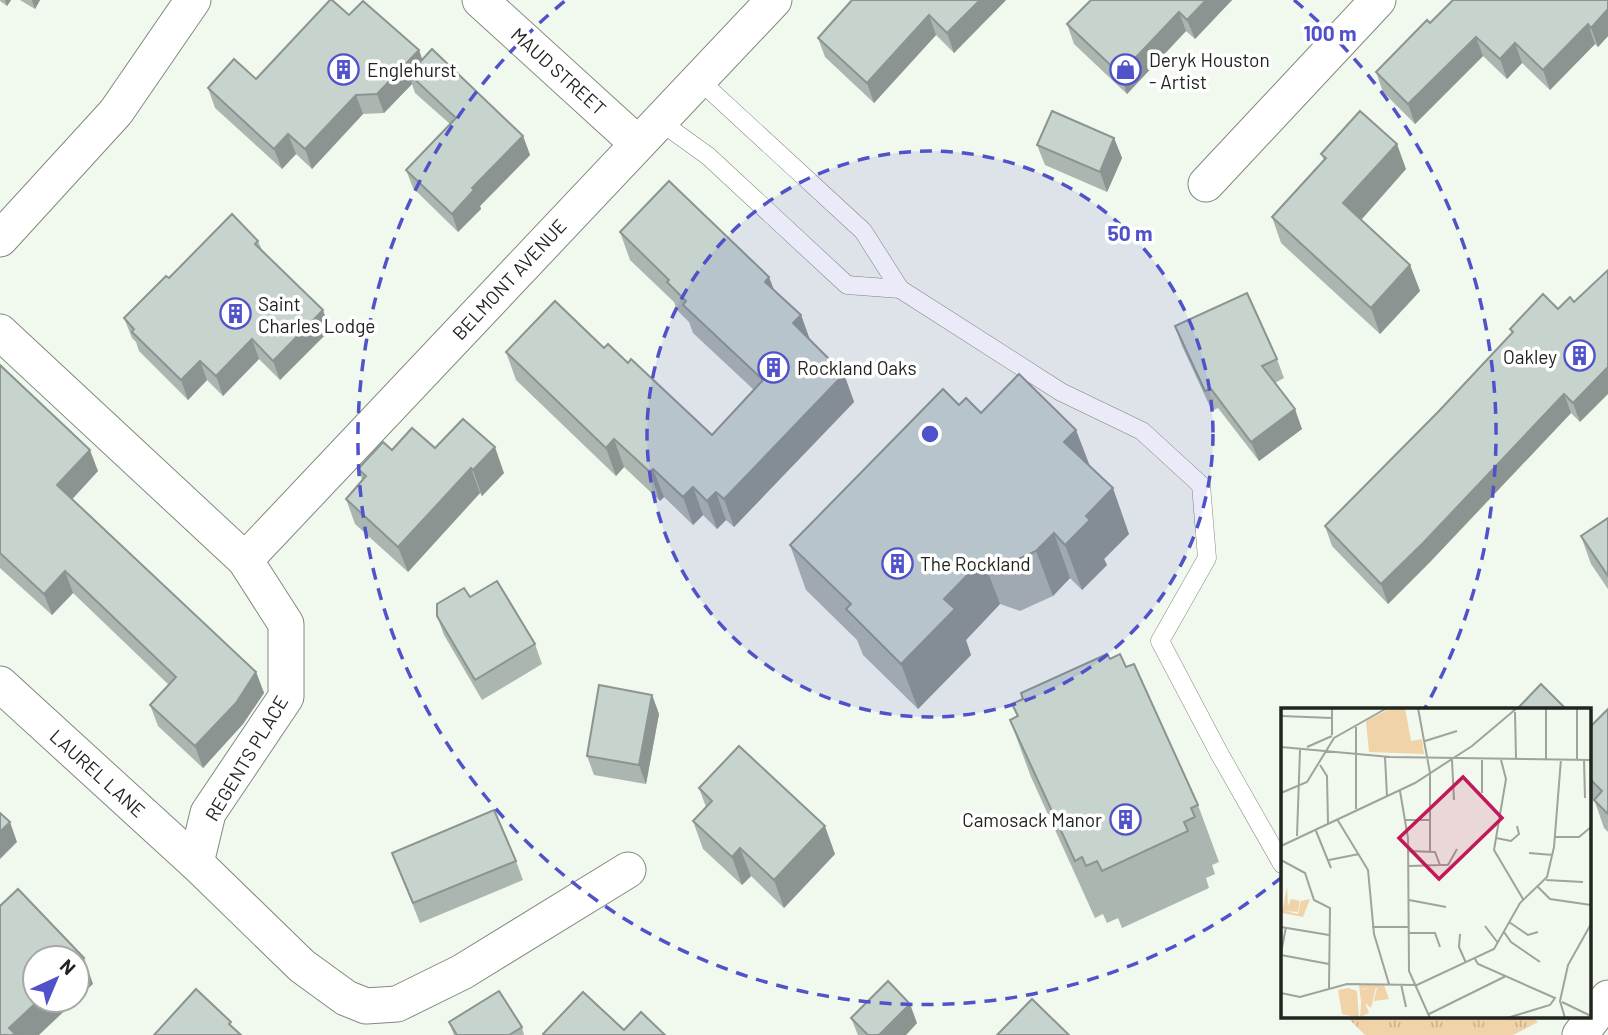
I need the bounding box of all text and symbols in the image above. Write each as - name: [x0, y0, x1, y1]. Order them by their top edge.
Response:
- text: 100 m: [1303, 20, 1357, 45]
- street label: MAUD STREET: [507, 22, 611, 120]
- place label: Deryk Houston - Artist: [1149, 48, 1270, 93]
- building icon: Englehurst: [327, 52, 361, 86]
- shop icon: Deryk Houston - Artist: [1109, 53, 1143, 87]
- place label: Englehurst: [367, 58, 457, 81]
- street label: BELMONT AVENUE: [447, 214, 571, 344]
- text: 50 m: [1107, 220, 1153, 245]
- place label: Saint Charles Lodge: [258, 292, 375, 337]
- building icon: Saint Charles Lodge: [218, 297, 252, 331]
- building icon: Oakley: [1563, 339, 1597, 373]
- place label: Oakley: [1503, 345, 1557, 368]
- building icon: Rockland Oaks: [757, 350, 791, 384]
- place label: Rockland Oaks: [797, 356, 917, 379]
- centre of rings: [918, 422, 942, 446]
- building icon: The Rockland: [880, 546, 914, 580]
- place label: The Rockland: [920, 552, 1031, 575]
- street label: REGENTS PLACE: [200, 691, 292, 825]
- inset map: [1281, 708, 1590, 1018]
- street label: LAUREL LANE: [46, 724, 150, 822]
- building icon: Camosack Manor: [1108, 802, 1142, 836]
- place label: Camosack Manor: [962, 808, 1102, 831]
- north arrow: [21, 944, 91, 1014]
- text: N: [56, 954, 81, 979]

